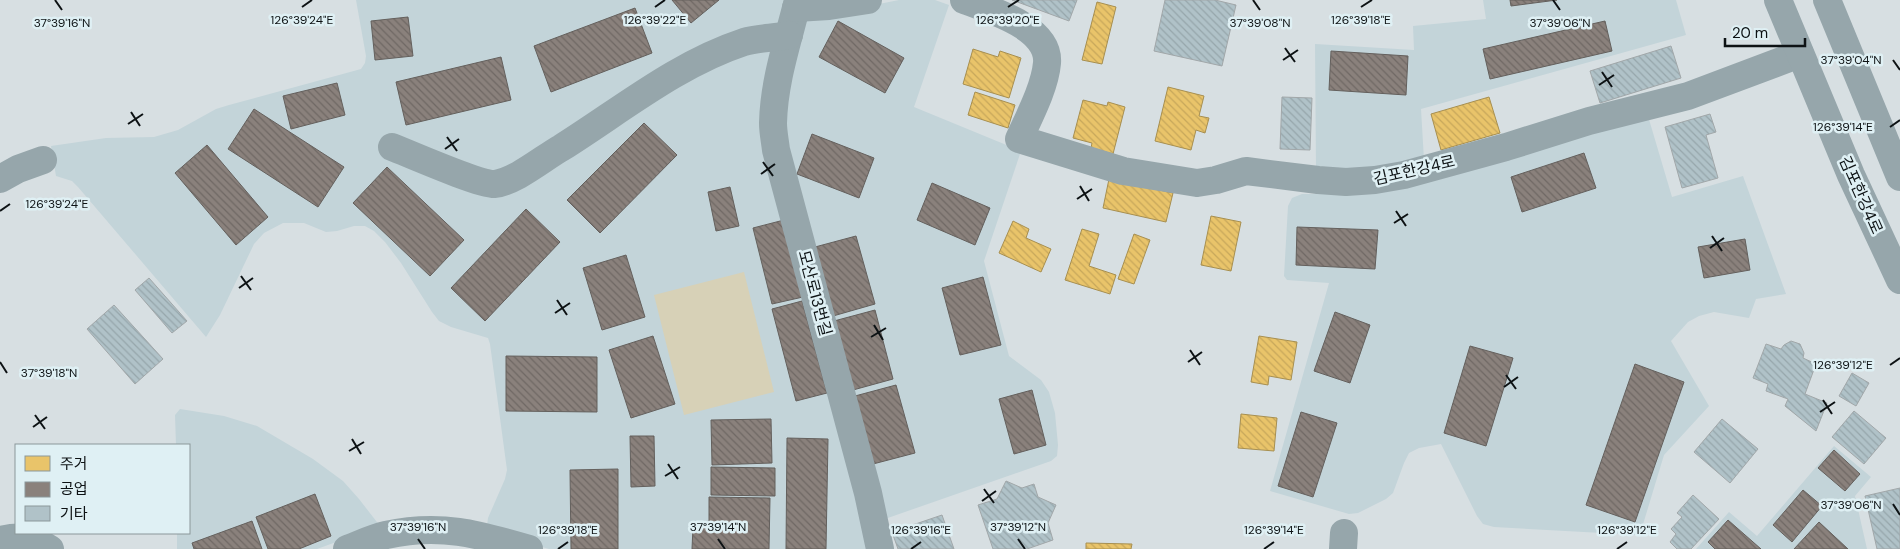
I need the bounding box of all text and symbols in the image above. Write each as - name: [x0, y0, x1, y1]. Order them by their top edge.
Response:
- text: 126°39'24"E: [271, 12, 334, 28]
- text: 126°39'22"E: [624, 12, 687, 28]
- text: 126°39'20"E: [976, 12, 1040, 28]
- text: 126°39'18"E: [1331, 12, 1391, 28]
- text: 37°39'16"N: [34, 15, 90, 31]
- text: 37°39'08"N: [1230, 15, 1290, 31]
- text: 37°39'06"N: [1529, 15, 1591, 31]
- scale bar: [1725, 15, 1805, 47]
- text: 20 m: [1732, 23, 1768, 43]
- text: 37°39'04"N: [1821, 52, 1881, 68]
- text: 126°39'14"E: [1813, 119, 1873, 135]
- street label: 김포한강4로: [1371, 150, 1457, 190]
- street label: 김포한강4로: [1834, 153, 1888, 238]
- text: 126°39'24"E: [26, 196, 89, 212]
- street label: 모산로13번길: [793, 248, 837, 338]
- text: 126°39'12"E: [1813, 357, 1873, 373]
- text: 37°39'18"N: [21, 365, 77, 381]
- legend: [15, 444, 190, 534]
- text: 주거: [60, 454, 88, 474]
- text: 공업: [60, 479, 88, 499]
- text: 37°39'06"N: [1820, 497, 1882, 513]
- text: 기타: [60, 504, 88, 524]
- text: 37°39'16"N: [390, 519, 446, 535]
- text: 37°39'14"N: [690, 519, 746, 535]
- text: 37°39'12"N: [990, 519, 1046, 535]
- text: 126°39'18"E: [538, 522, 598, 538]
- text: 126°39'16"E: [891, 522, 951, 538]
- text: 126°39'14"E: [1244, 522, 1304, 538]
- text: 126°39'12"E: [1597, 522, 1657, 538]

